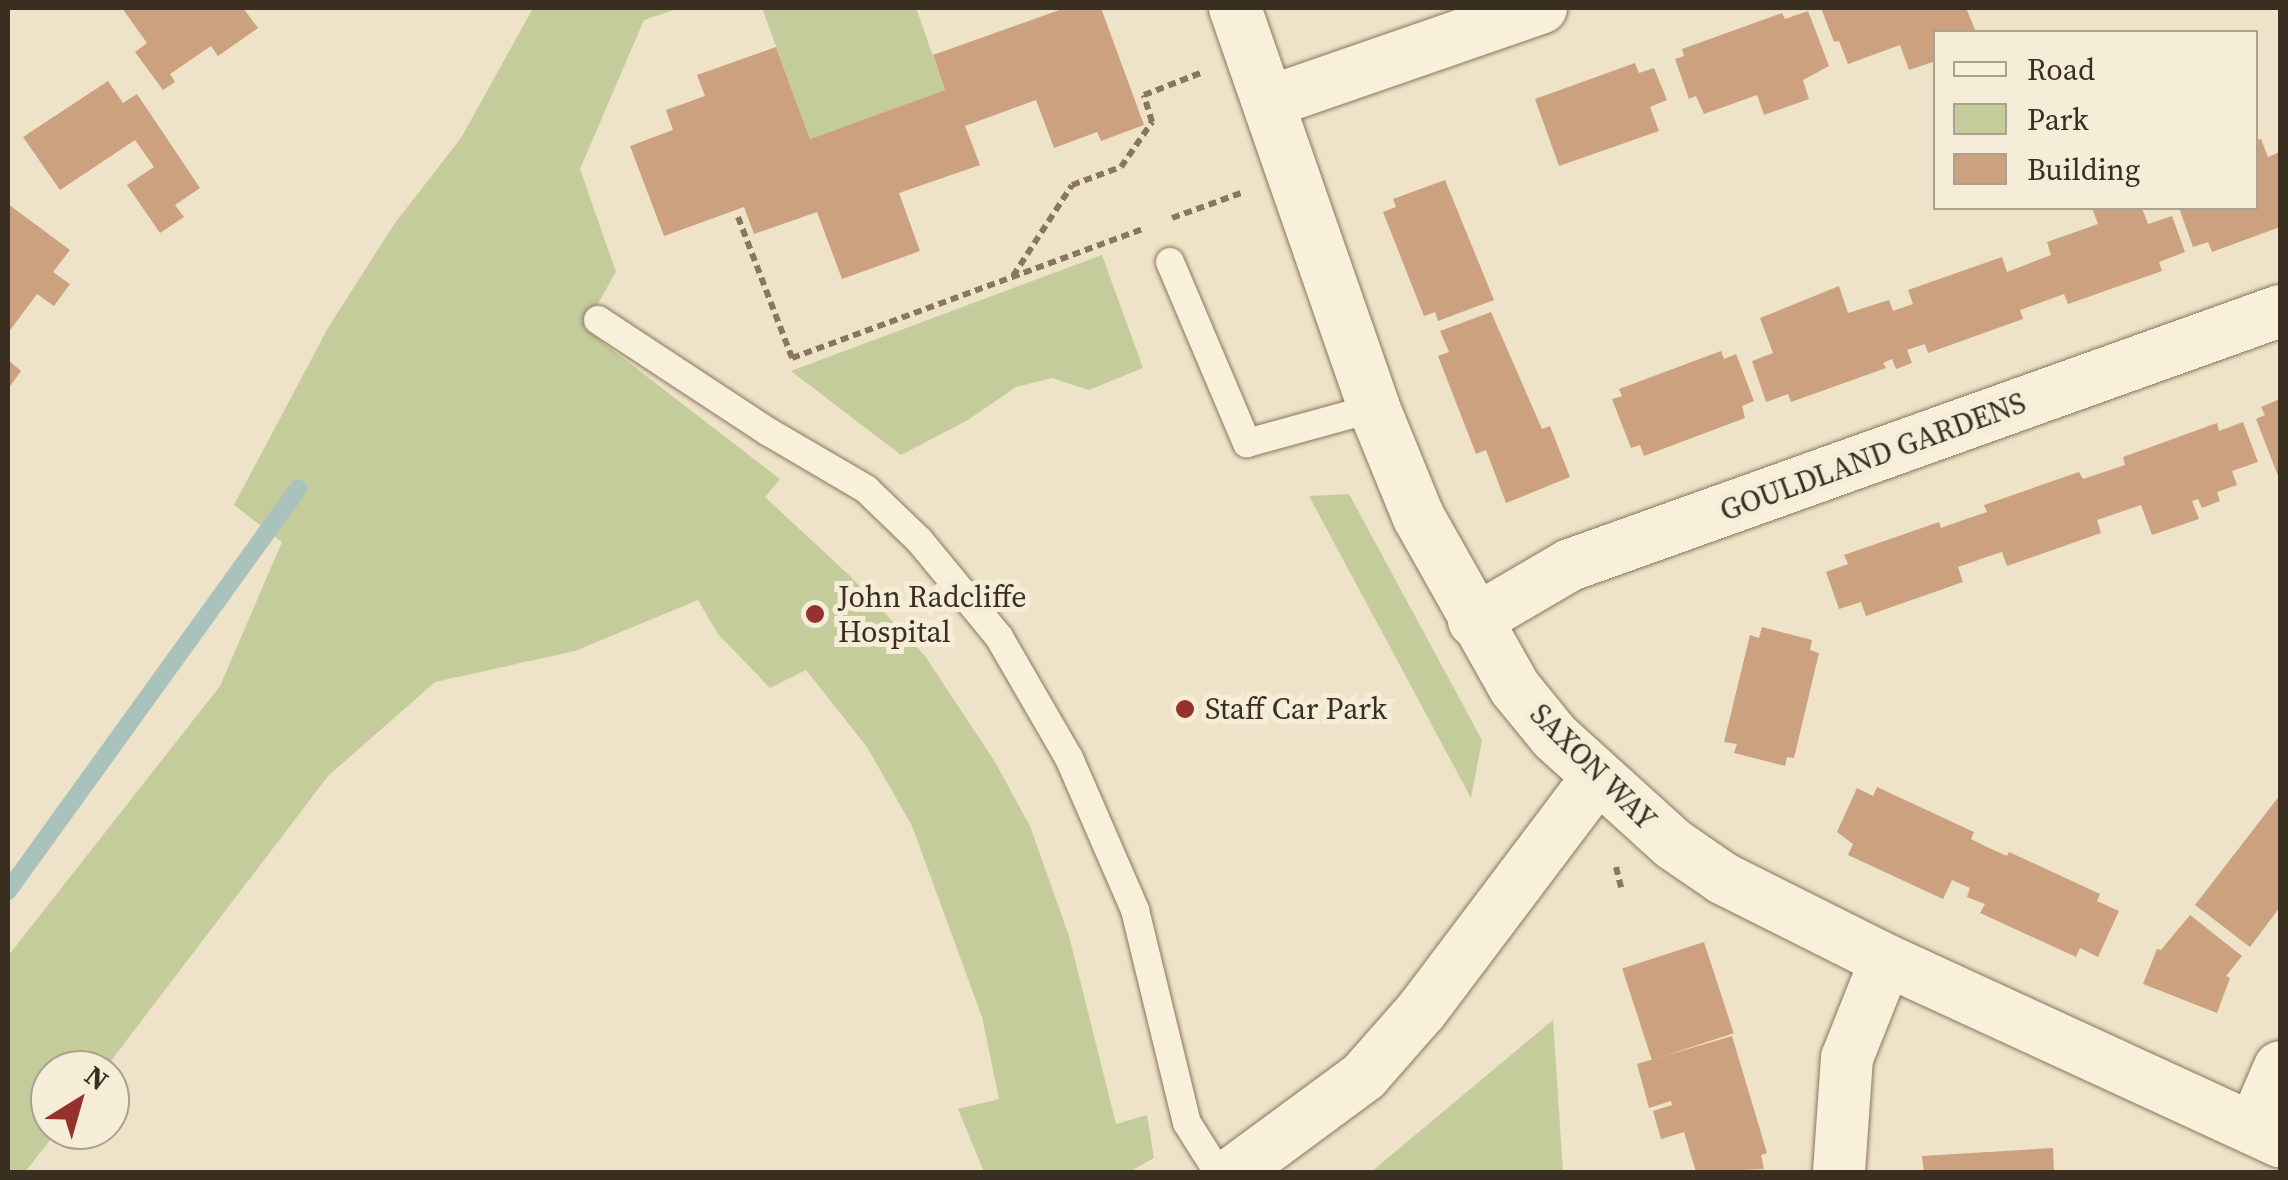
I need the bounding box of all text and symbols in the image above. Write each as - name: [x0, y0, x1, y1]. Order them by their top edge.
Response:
- legend: [1933, 30, 2258, 210]
- text: Road: [2027, 49, 2095, 90]
- text: Park: [2027, 99, 2089, 140]
- text: Building: [2027, 149, 2140, 190]
- street label: GOULDLAND GARDENS: [1715, 385, 2031, 529]
- place label: John Radcliffe Hospital: [838, 579, 1027, 650]
- marker: John Radcliffe Hospital: [802, 601, 828, 627]
- place label: Staff Car Park: [1205, 691, 1387, 727]
- street label: SAXON WAY: [1522, 696, 1664, 838]
- marker: Staff Car Park: [1174, 698, 1196, 720]
- north arrow: [30, 1050, 130, 1150]
- text: N: [77, 1056, 116, 1099]

